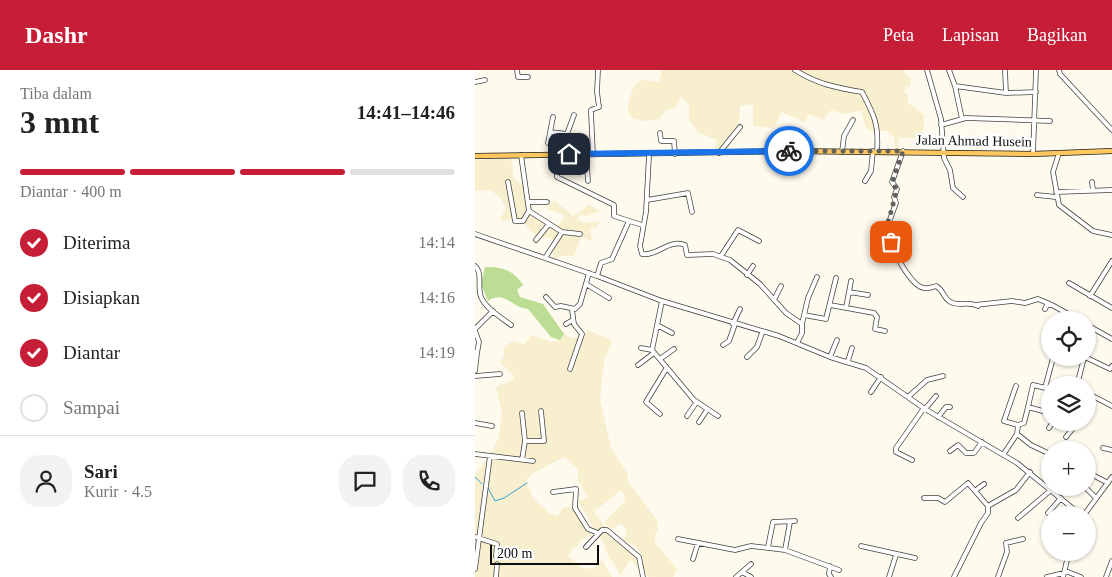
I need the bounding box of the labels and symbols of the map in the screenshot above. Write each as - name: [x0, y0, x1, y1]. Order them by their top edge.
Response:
- courier: [764, 126, 814, 176]
- street label: Jalan Ahmad Husein: [916, 132, 1032, 150]
- pin: [548, 133, 590, 175]
- pin: [870, 221, 912, 263]
- scale bar: [490, 542, 599, 565]

